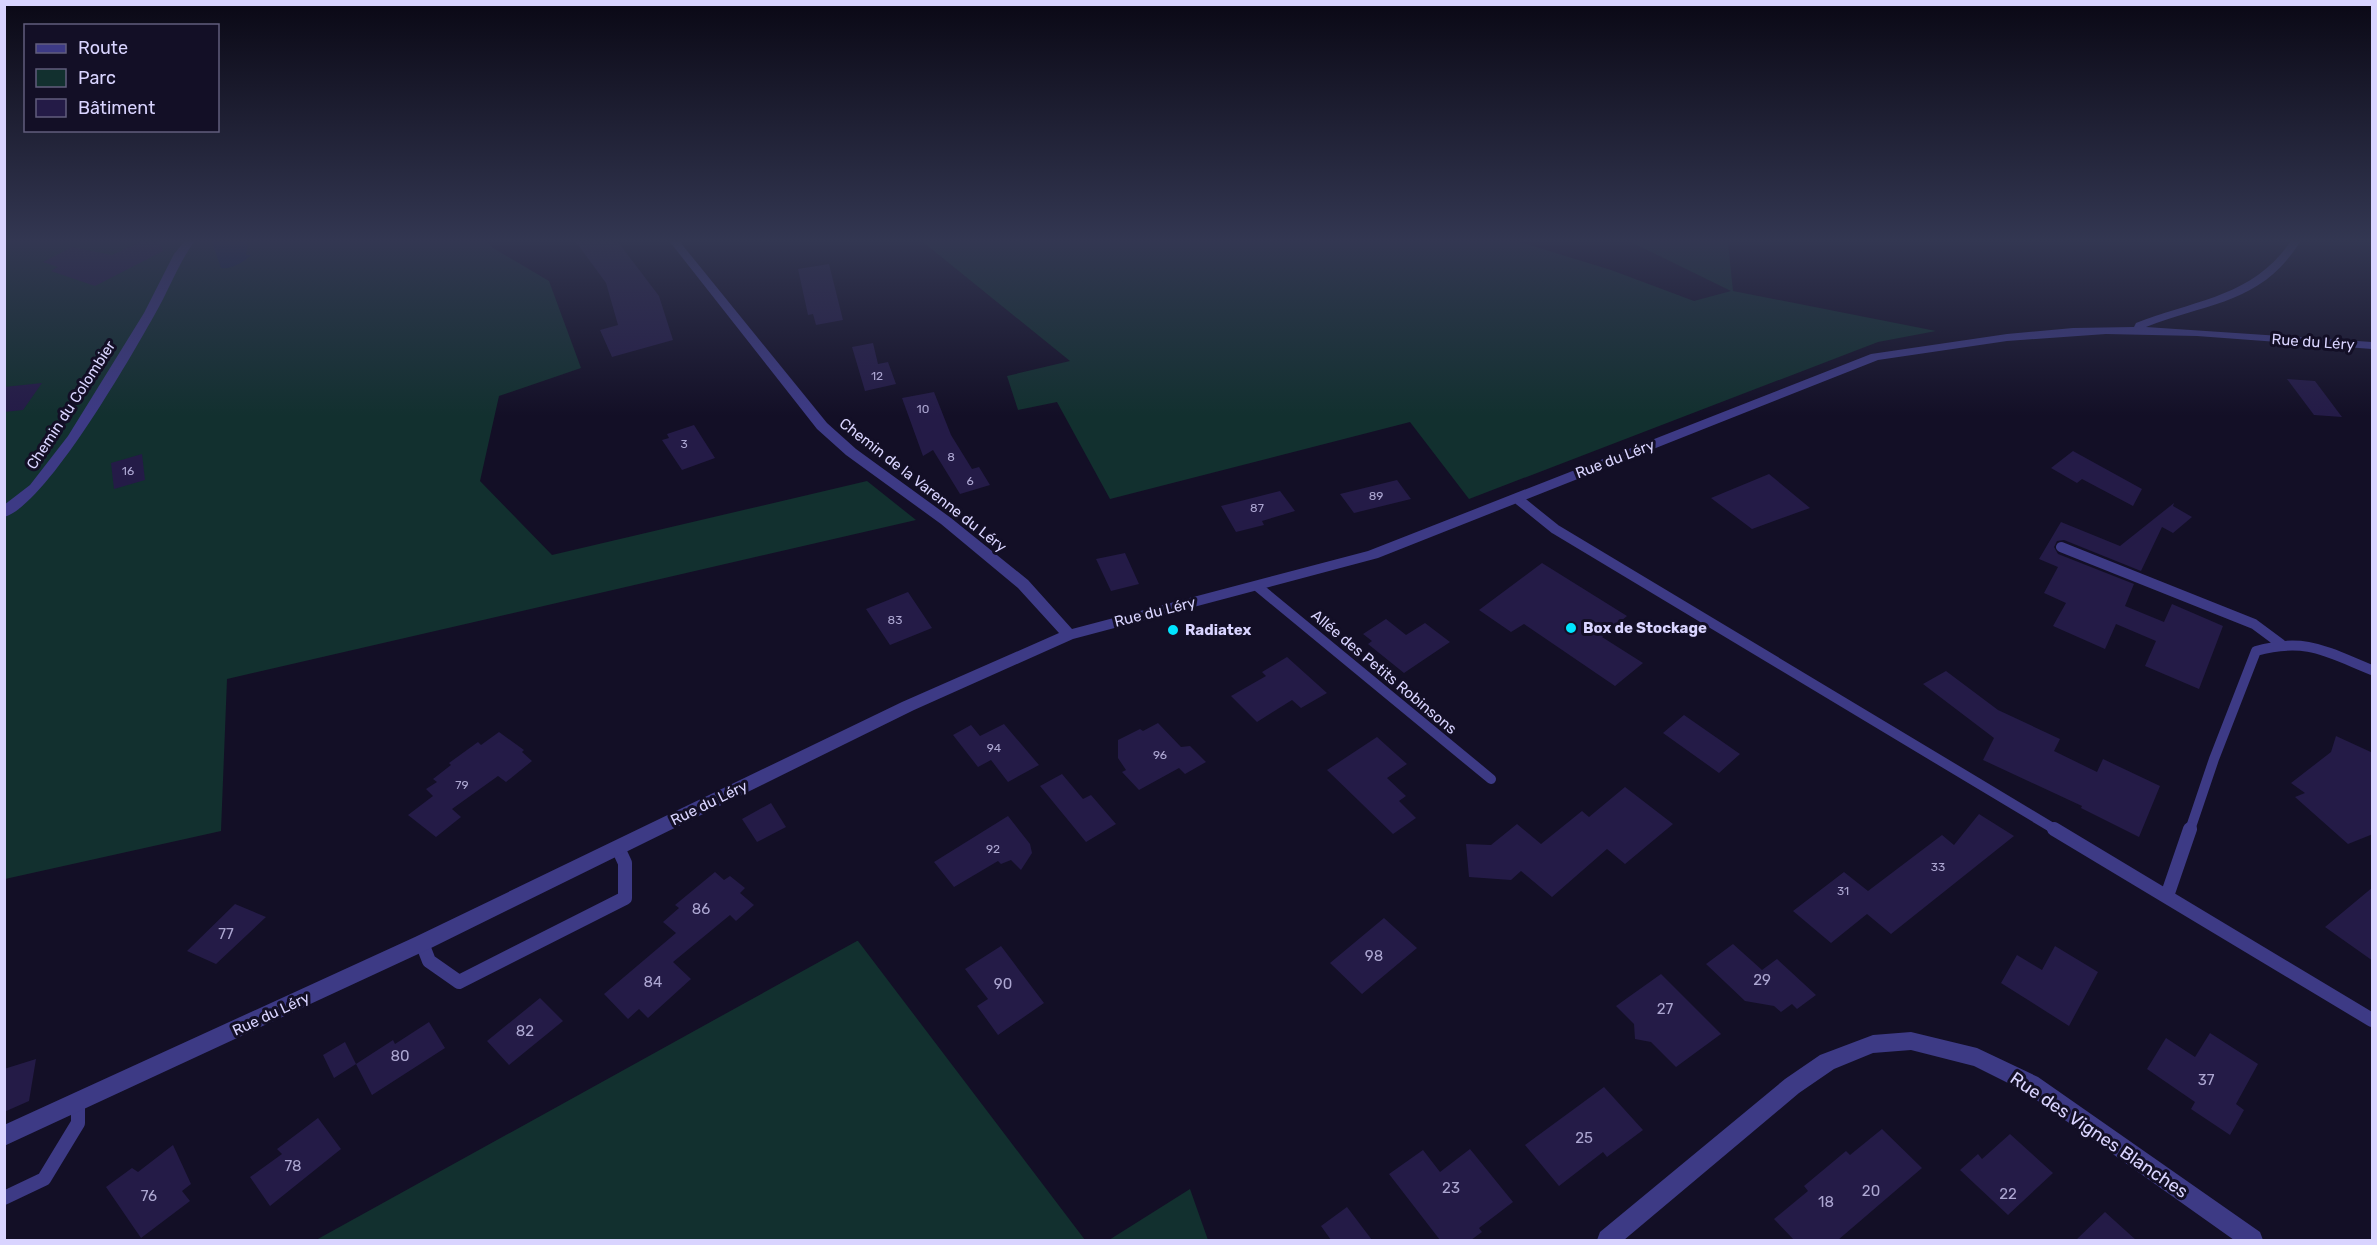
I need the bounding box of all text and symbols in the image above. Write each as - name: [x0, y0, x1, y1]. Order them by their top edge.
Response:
- legend: [24, 24, 219, 132]
- text: Route: [78, 37, 128, 59]
- text: Parc: [78, 67, 116, 89]
- text: Bâtiment: [78, 97, 155, 119]
- street label: Rue du Léry: [2271, 330, 2355, 354]
- street label: Chemin du Colombier: [23, 337, 119, 473]
- house number: 12: [871, 369, 883, 383]
- house number: 10: [917, 402, 929, 416]
- street label: Chemin de la Varenne du Léry: [836, 414, 1010, 556]
- street label: Rue du Léry: [1573, 436, 1657, 482]
- house number: 3: [680, 437, 688, 451]
- house number: 8: [947, 450, 955, 464]
- house number: 16: [122, 464, 134, 478]
- house number: 6: [966, 474, 974, 488]
- house number: 89: [1369, 489, 1383, 503]
- house number: 87: [1250, 501, 1264, 515]
- street label: Rue du Léry: [1112, 593, 1198, 631]
- street label: Allée des Petits Robinsons: [1308, 606, 1461, 738]
- house number: 83: [888, 613, 902, 627]
- place label: Box de Stockage: [1583, 619, 1707, 637]
- place label: Radiatex: [1185, 621, 1251, 639]
- marker: Box de Stockage: [1564, 621, 1578, 635]
- marker: Radiatex: [1166, 623, 1180, 637]
- house number: 94: [987, 741, 1002, 755]
- house number: 96: [1153, 748, 1167, 762]
- street label: Rue du Léry: [668, 777, 750, 829]
- house number: 79: [455, 778, 469, 792]
- house number: 92: [986, 842, 1000, 856]
- house number: 33: [1931, 860, 1945, 874]
- house number: 31: [1837, 884, 1849, 898]
- house number: 86: [692, 900, 710, 918]
- house number: 77: [218, 925, 234, 943]
- house number: 98: [1365, 947, 1383, 965]
- house number: 29: [1753, 971, 1771, 989]
- house number: 84: [644, 973, 662, 991]
- house number: 90: [994, 975, 1012, 993]
- street label: Rue du Léry: [229, 988, 313, 1040]
- house number: 27: [1657, 1000, 1674, 1018]
- house number: 82: [516, 1022, 534, 1040]
- house number: 80: [390, 1047, 410, 1065]
- street label: Rue des Vignes Blanches: [2006, 1067, 2192, 1203]
- house number: 37: [2198, 1071, 2215, 1089]
- house number: 25: [1575, 1129, 1593, 1147]
- house number: 78: [284, 1157, 302, 1175]
- house number: 23: [1442, 1179, 1460, 1197]
- house number: 20: [1862, 1182, 1880, 1200]
- house number: 22: [1999, 1185, 2017, 1203]
- house number: 76: [141, 1187, 157, 1205]
- house number: 18: [1818, 1193, 1834, 1211]

